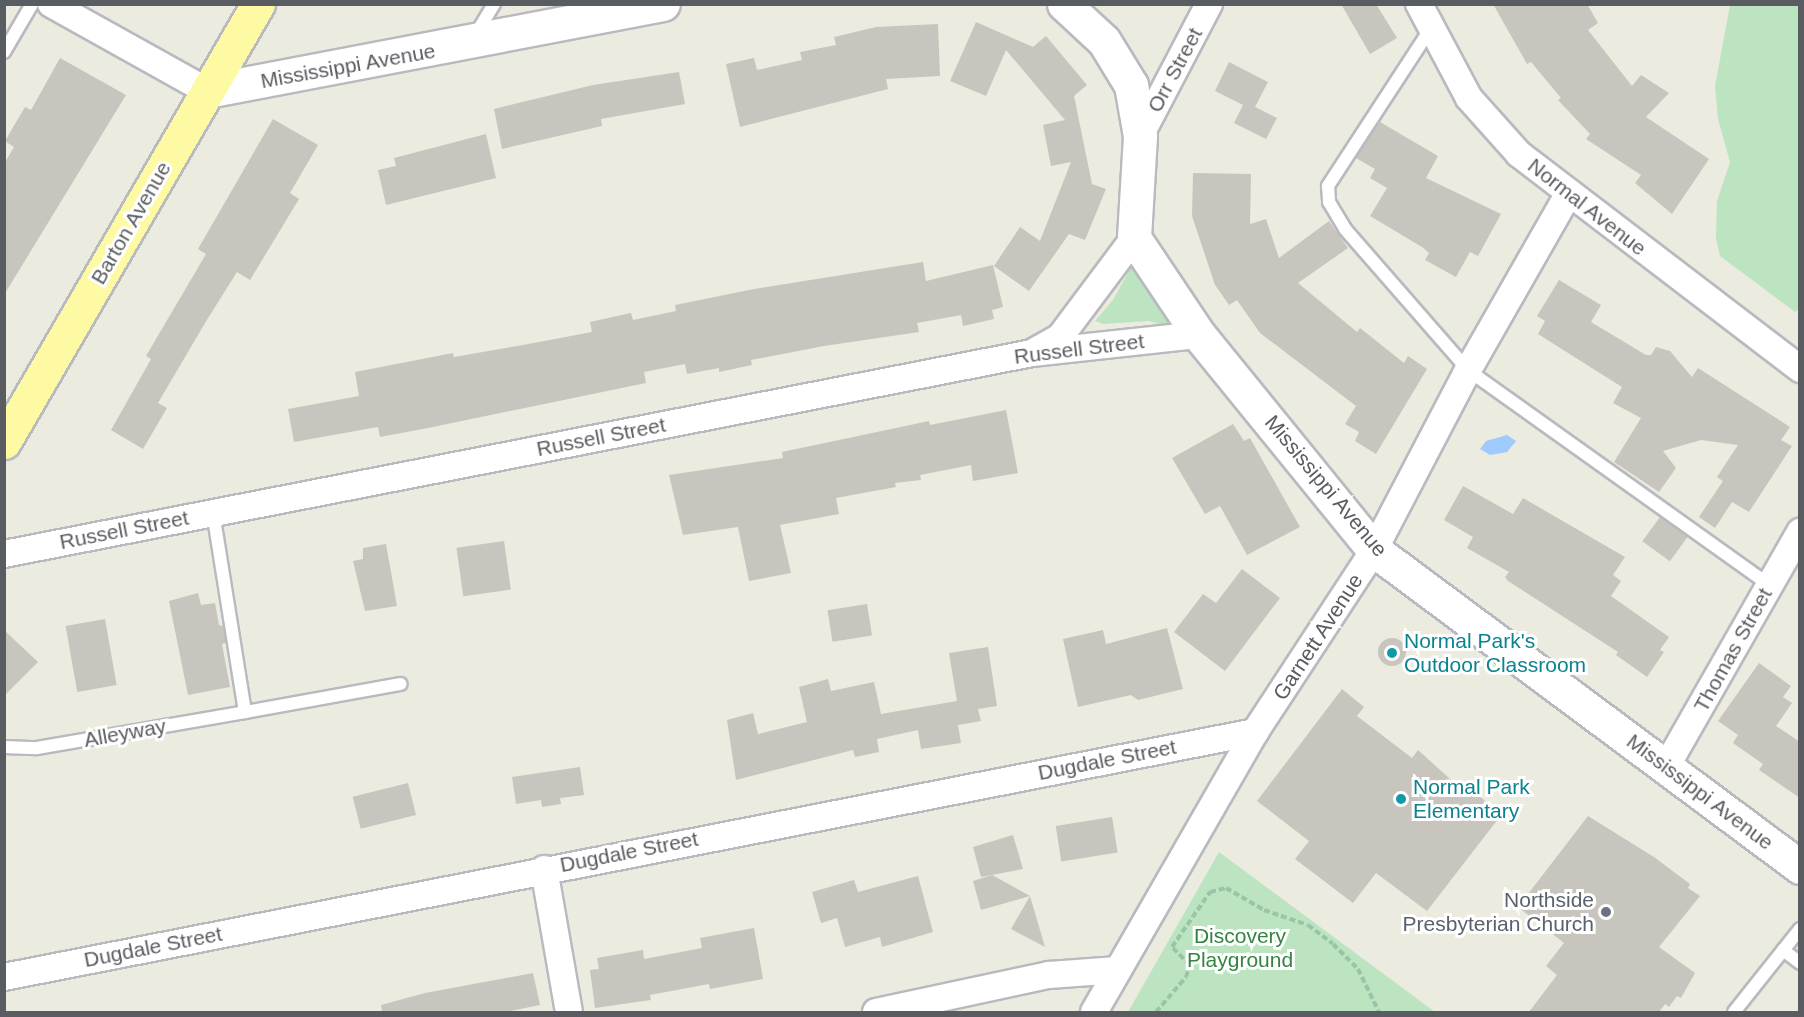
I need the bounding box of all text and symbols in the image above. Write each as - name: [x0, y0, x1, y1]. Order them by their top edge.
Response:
- street label: Orr Street: [1142, 23, 1208, 117]
- street label: Mississippi Avenue: [258, 38, 438, 94]
- street label: Normal Avenue: [1522, 153, 1652, 261]
- street label: Barton Avenue: [85, 157, 177, 289]
- street label: Russell Street: [1013, 329, 1145, 369]
- street label: Mississippi Avenue: [1259, 410, 1393, 562]
- street label: Russell Street: [534, 412, 668, 462]
- street label: Russell Street: [57, 505, 191, 555]
- street label: Garnett Avenue: [1267, 569, 1369, 705]
- street label: Thomas Street: [1689, 584, 1777, 716]
- place label: Normal Park's Outdoor Classroom: [1404, 628, 1586, 678]
- marker: Normal Park's Outdoor Classroom: [1385, 646, 1399, 660]
- street label: Alleyway: [82, 713, 168, 753]
- street label: Mississippi Avenue: [1621, 728, 1779, 856]
- street label: Dugdale Street: [1036, 734, 1178, 786]
- place label: Normal Park Elementary: [1413, 774, 1530, 824]
- marker: Normal Park Elementary: [1394, 792, 1408, 806]
- street label: Dugdale Street: [558, 826, 700, 878]
- place label: Northside Presbyterian Church: [1403, 887, 1594, 937]
- marker: Northside Presbyterian Church: [1599, 905, 1613, 919]
- street label: Dugdale Street: [82, 921, 224, 973]
- park label: Discovery Playground: [1187, 923, 1293, 973]

